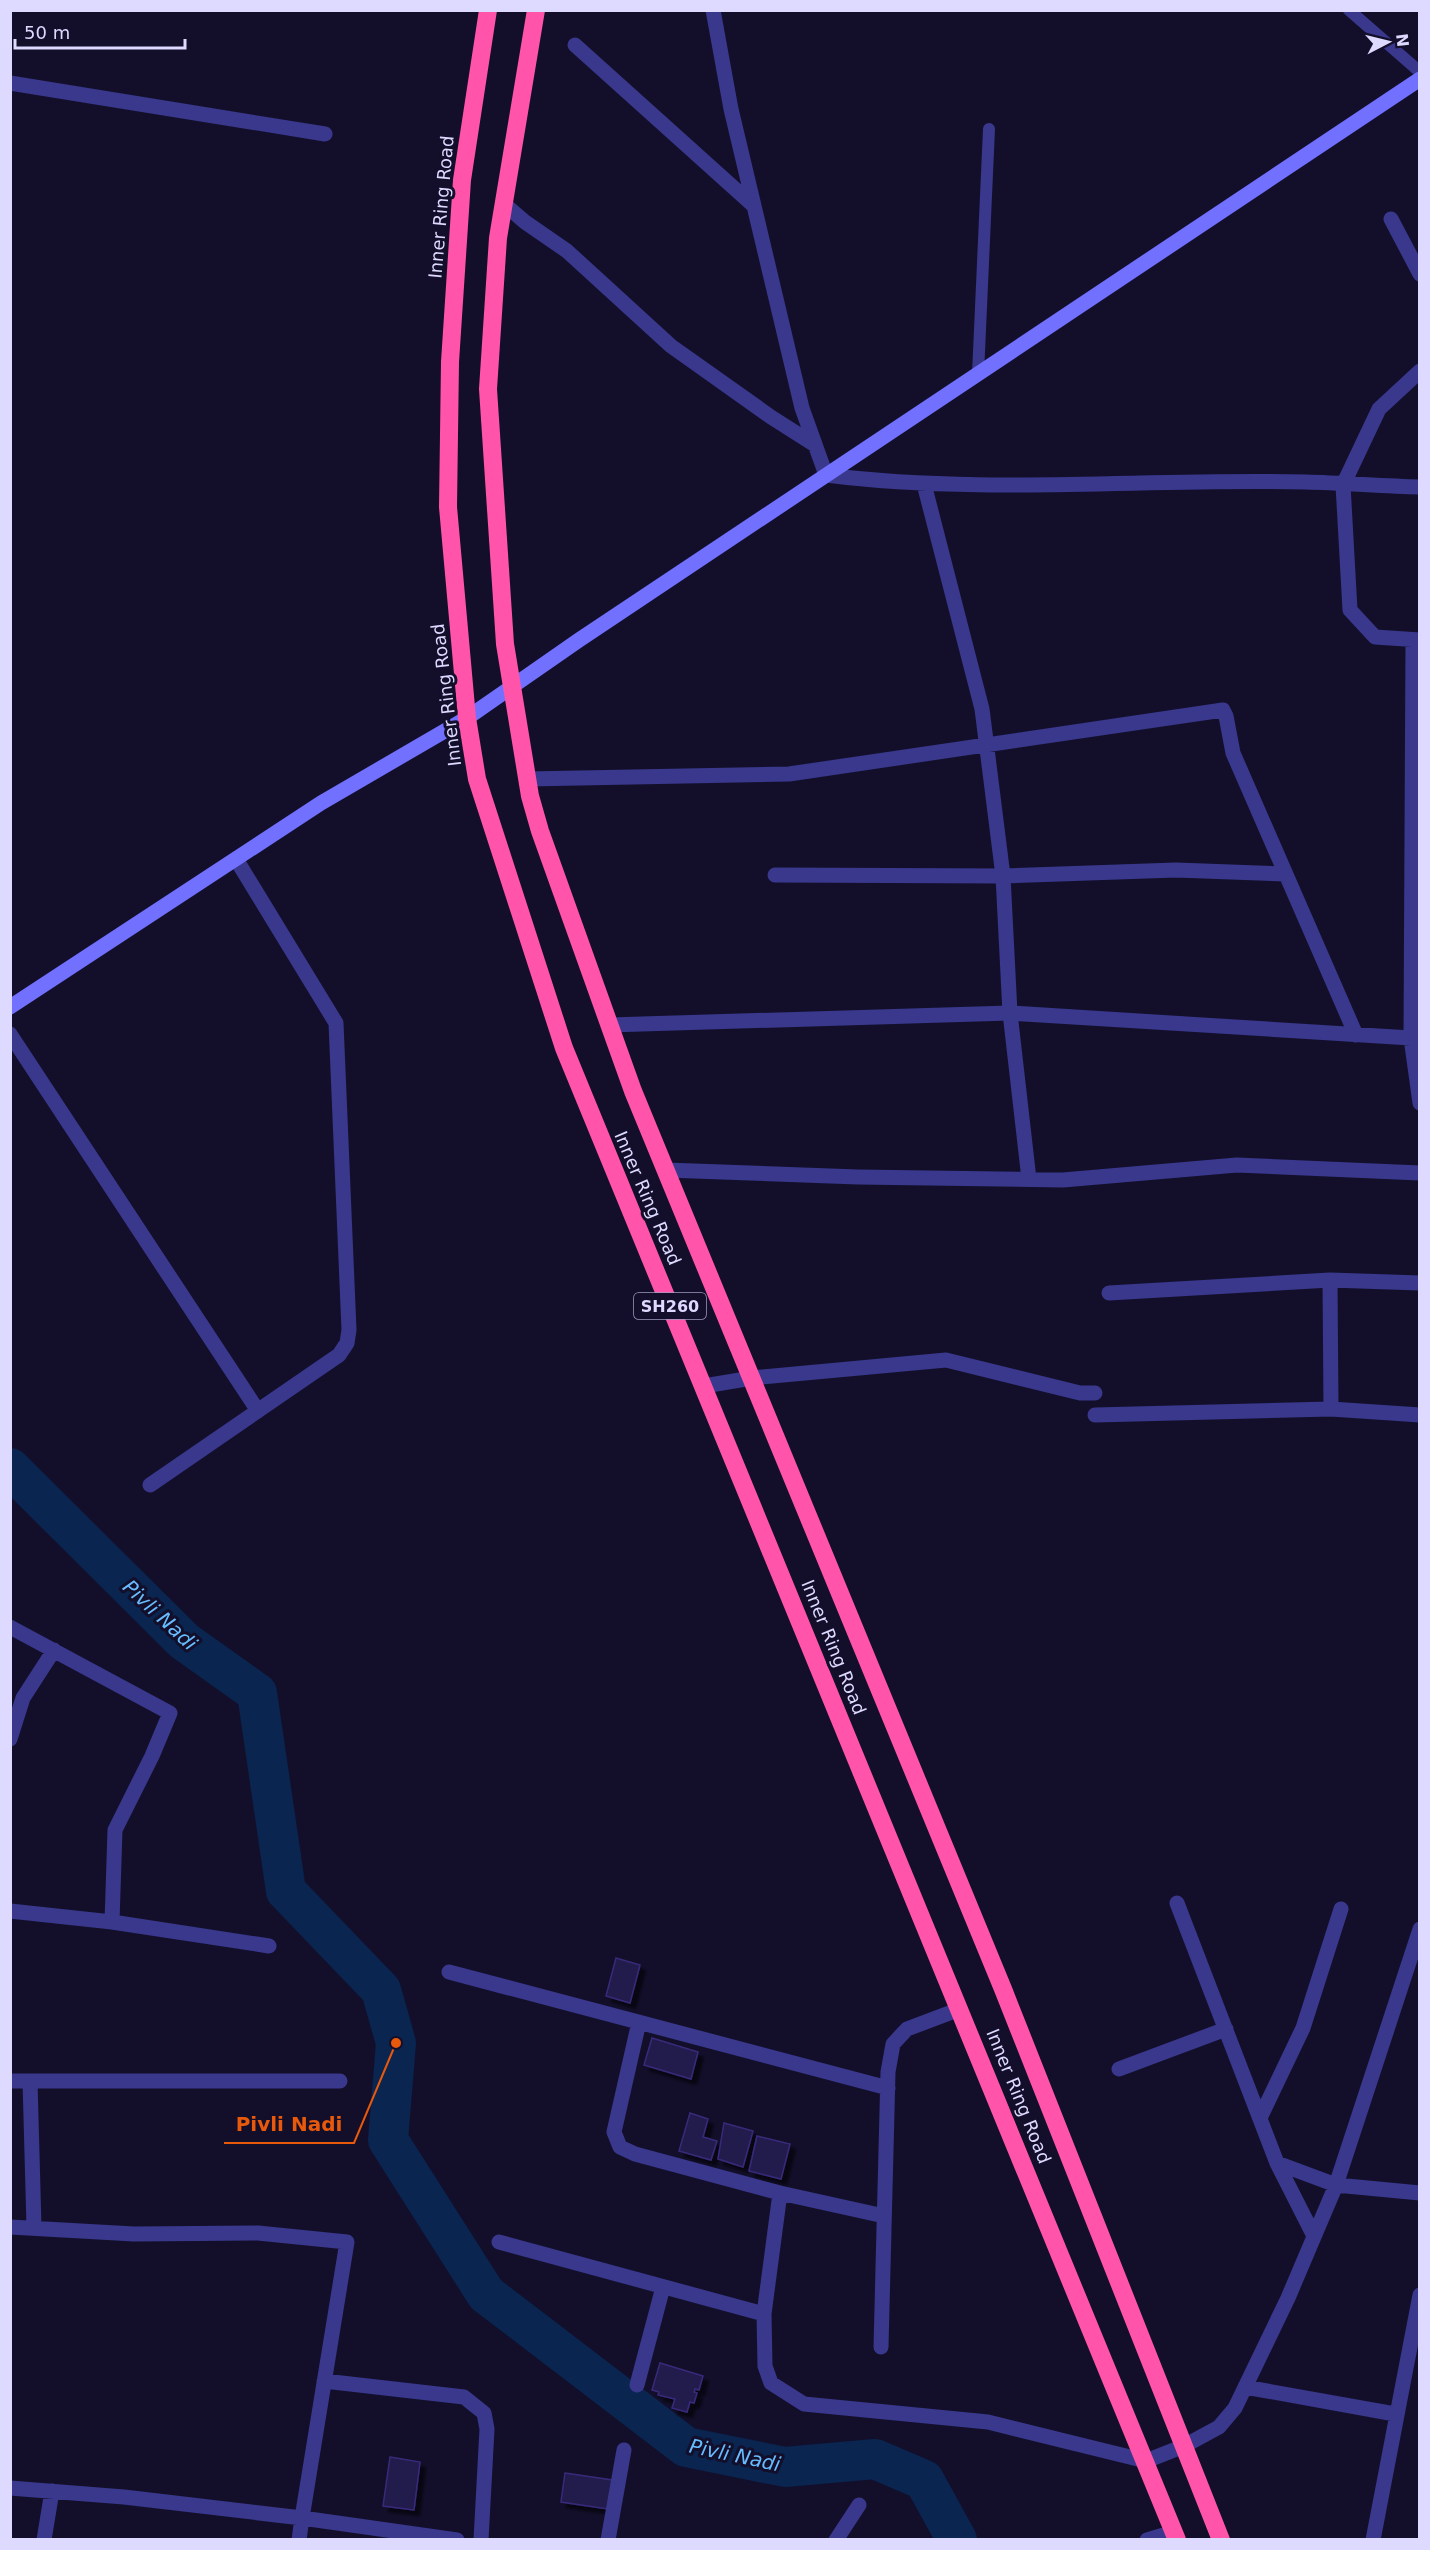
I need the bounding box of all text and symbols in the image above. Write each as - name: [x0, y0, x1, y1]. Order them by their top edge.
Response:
- scale bar: [15, 12, 184, 50]
- north arrow: [1358, 12, 1418, 72]
- text: 50 m: [24, 22, 70, 43]
- text: N: [1392, 32, 1413, 48]
- street label: Inner Ring Road: [424, 135, 458, 279]
- street label: Inner Ring Road: [427, 622, 465, 768]
- street label: Inner Ring Road: [610, 1128, 686, 1268]
- road number: SH260: [634, 1293, 706, 1319]
- water label: Pivli Nadi: [118, 1575, 202, 1656]
- street label: Inner Ring Road: [797, 1577, 871, 1717]
- street label: Inner Ring Road: [982, 2026, 1056, 2166]
- callout: Pivli Nadi: [224, 2105, 354, 2143]
- text: Pivli Nadi: [236, 2112, 342, 2136]
- water label: Pivli Nadi: [687, 2434, 783, 2476]

